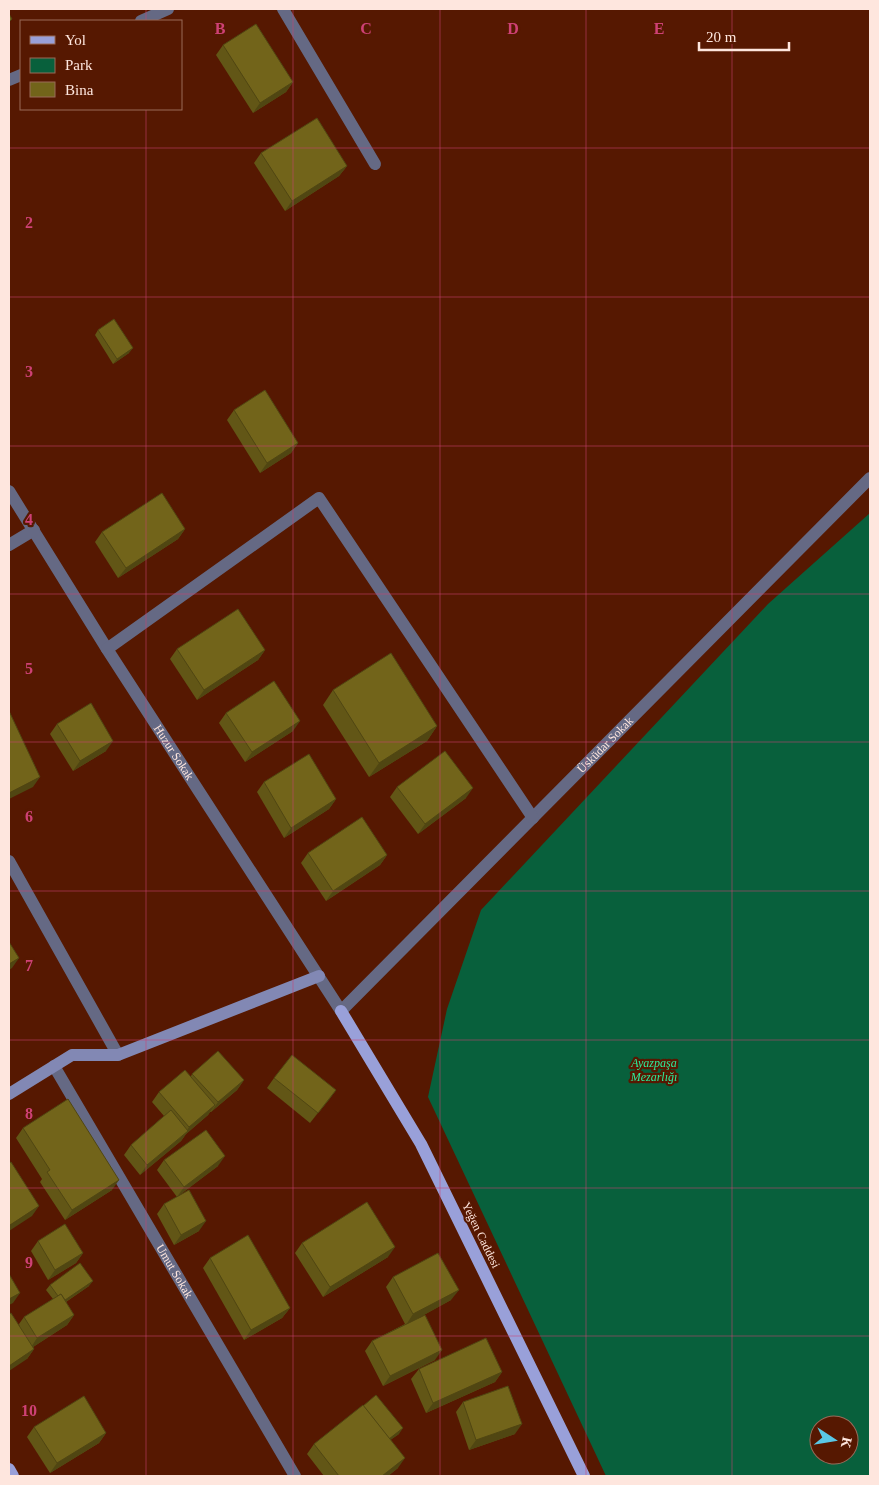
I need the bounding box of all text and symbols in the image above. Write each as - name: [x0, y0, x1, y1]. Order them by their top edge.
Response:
- legend: [20, 20, 182, 110]
- text: B: [215, 20, 226, 37]
- text: C: [360, 20, 372, 37]
- text: D: [507, 20, 519, 37]
- text: E: [654, 20, 664, 37]
- scale bar: [699, 20, 789, 52]
- text: 20 m: [706, 29, 737, 45]
- text: Yol: [65, 32, 86, 48]
- text: Park: [65, 57, 93, 73]
- text: Bina: [65, 82, 94, 98]
- text: 2: [25, 214, 33, 231]
- text: 3: [25, 363, 33, 380]
- text: 4: [25, 511, 33, 528]
- text: 5: [25, 660, 33, 677]
- street label: Üsküdar Sokak: [574, 714, 636, 776]
- street label: Huzur Sokak: [151, 722, 197, 783]
- text: 6: [25, 808, 33, 825]
- text: 7: [25, 957, 33, 974]
- park label: Ayazpaşa Mezarlığı: [630, 1056, 677, 1084]
- text: 8: [25, 1105, 33, 1122]
- street label: Yeğen Caddesi: [459, 1200, 503, 1271]
- street label: Umut Sokak: [153, 1242, 196, 1301]
- text: 9: [25, 1254, 33, 1271]
- text: 10: [21, 1402, 37, 1419]
- north arrow: [809, 1415, 859, 1465]
- text: K: [838, 1436, 855, 1450]

